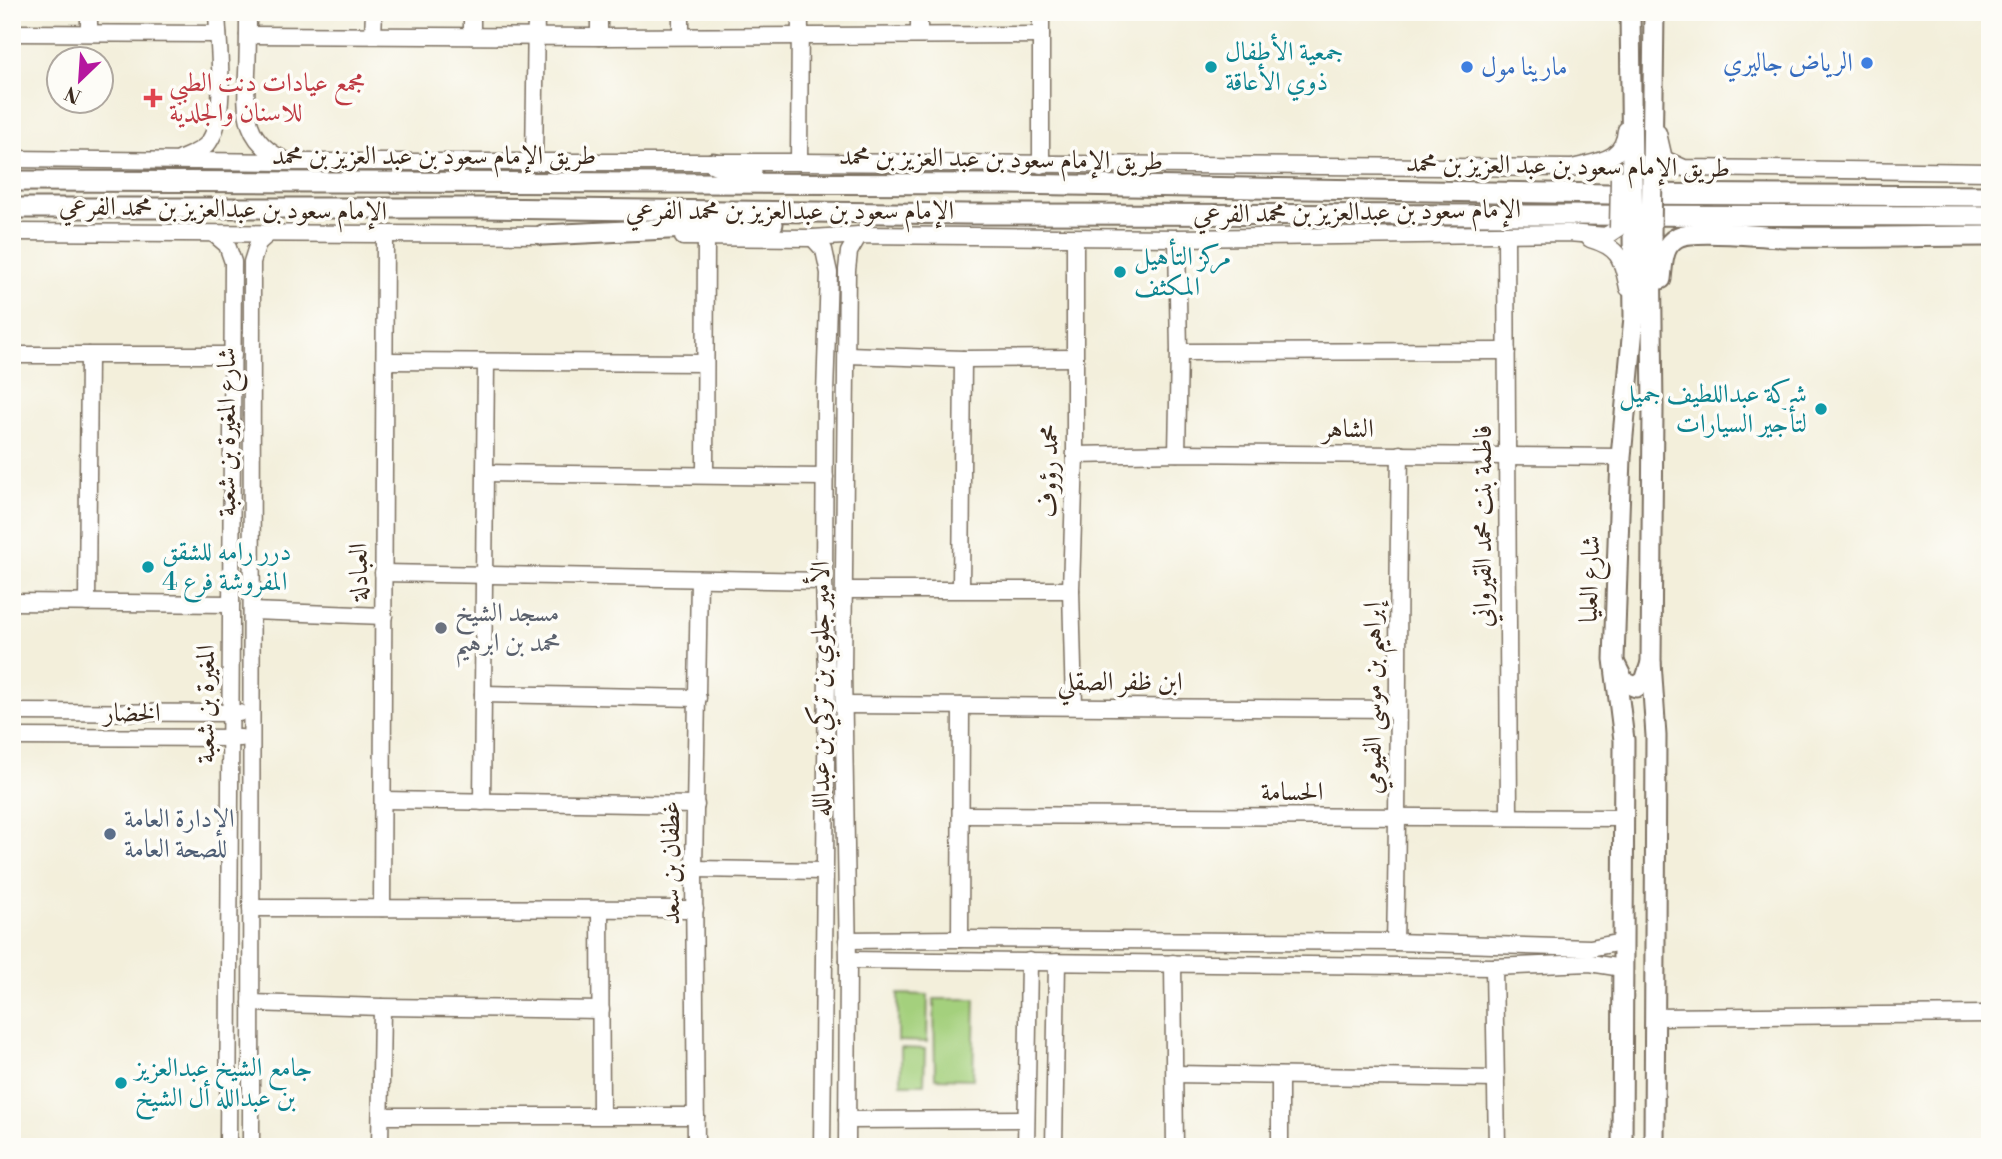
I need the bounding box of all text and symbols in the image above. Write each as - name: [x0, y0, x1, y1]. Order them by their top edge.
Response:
- place label: جمعية الأطفال ذوي الأعاقة: [1225, 33, 1344, 102]
- north arrow: [46, 46, 116, 116]
- place label: الرياض جاليري: [1723, 47, 1853, 83]
- place label: مارينا مول: [1481, 51, 1568, 83]
- marker: الرياض جاليري: [1859, 55, 1875, 71]
- marker: جمعية الأطفال ذوي الأعاقة: [1203, 59, 1219, 75]
- marker: مارينا مول: [1459, 59, 1475, 75]
- place label: مجمع عيادات دنت الطبي للاسنان والجلدية: [169, 67, 365, 129]
- text: N: [61, 80, 85, 109]
- marker: مجمع عيادات دنت الطبي للاسنان والجلدية: [143, 88, 163, 108]
- street label: طريق الإمام سعود بن عبد العزيز بن محمد: [272, 140, 596, 178]
- street label: طريق الإمام سعود بن عبد العزيز بن محمد: [838, 140, 1163, 184]
- street label: طريق الإمام سعود بن عبد العزيز بن محمد: [1405, 147, 1730, 191]
- street label: الإمام سعود بن عبدالعزيز بن محمد الفرعي: [59, 190, 387, 234]
- street label: الإمام سعود بن عبدالعزيز بن محمد الفرعي: [1193, 193, 1521, 237]
- street label: الإمام سعود بن عبدالعزيز بن محمد الفرعي: [626, 195, 954, 233]
- place label: مركز التأهيل المكثف: [1134, 238, 1231, 303]
- marker: مركز التأهيل المكثف: [1112, 264, 1128, 280]
- street label: شارع المغيرة بن شعبة: [211, 347, 248, 517]
- place label: شركة عبداللطيف جميل لتأجير السيارات: [1619, 377, 1807, 440]
- marker: شركة عبداللطيف جميل لتأجير السيارات: [1813, 401, 1829, 417]
- street label: الشاهر: [1319, 413, 1374, 445]
- street label: محمد رؤوف: [1032, 424, 1066, 518]
- street label: فاطمة بنت محمد القيرواني: [1467, 425, 1504, 627]
- street label: شارع العليا: [1572, 535, 1613, 624]
- place label: درر رامه للشقق المفروشة فرع 4: [162, 536, 291, 603]
- street label: العبادلة: [342, 543, 376, 603]
- marker: درر رامه للشقق المفروشة فرع 4: [140, 559, 156, 575]
- street label: الأمير جلوي بن تركي بن عبدالله: [802, 561, 842, 817]
- place label: مسجد الشيخ محمد بن ابرهيم: [455, 597, 561, 668]
- street label: إبراهيم بن موسى الفيومي: [1357, 599, 1398, 794]
- marker: مسجد الشيخ محمد بن ابرهيم: [433, 620, 449, 636]
- street label: المغيرة بن شعبة: [190, 645, 222, 763]
- street label: ابن ظفر الصقلي: [1057, 666, 1183, 706]
- street label: الخضار: [100, 697, 161, 729]
- street label: الحسامة: [1261, 776, 1323, 808]
- street label: غطفان بن سعد: [655, 801, 687, 925]
- place label: الإدارة العامة للصحة العامة: [124, 803, 235, 865]
- marker: الإدارة العامة للصحة العامة: [102, 826, 118, 842]
- place label: جامع الشيخ عبدالعزيز بن عبدالله أل الشيخ: [132, 1052, 312, 1121]
- marker: جامع الشيخ عبدالعزيز بن عبدالله أل الشيخ: [113, 1075, 129, 1091]

